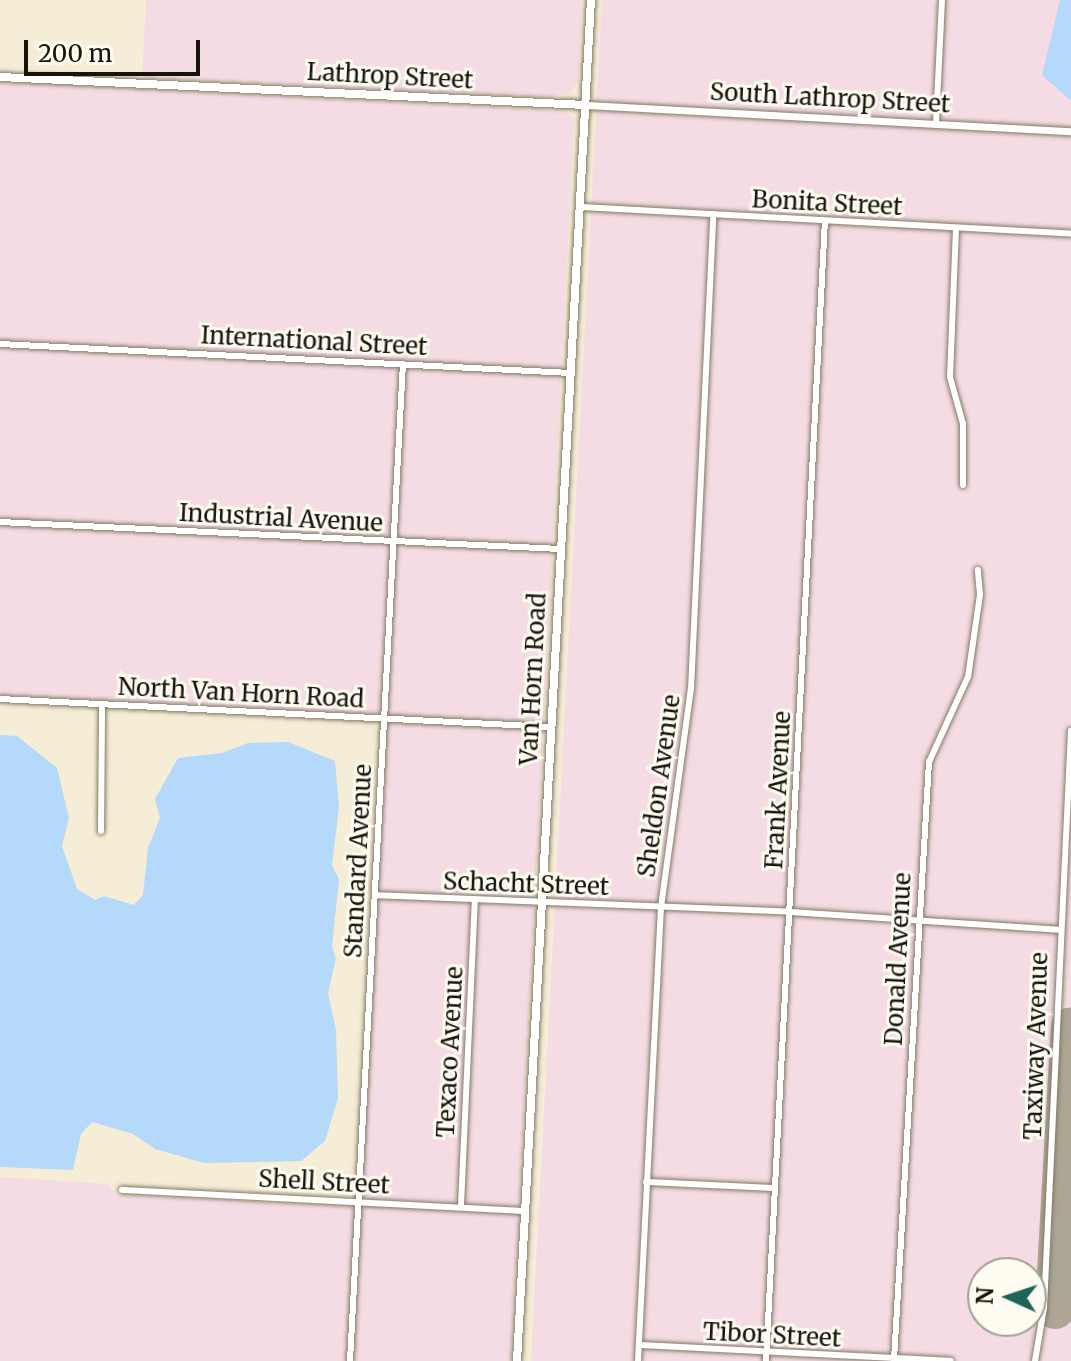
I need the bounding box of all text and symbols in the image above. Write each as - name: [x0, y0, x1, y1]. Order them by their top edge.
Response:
- scale bar: [28, 24, 204, 74]
- text: 200 m: [38, 38, 112, 69]
- street label: Lathrop Street: [306, 57, 474, 95]
- street label: South Lathrop Street: [709, 77, 951, 119]
- street label: Bonita Street: [751, 185, 903, 221]
- street label: International Street: [200, 321, 428, 361]
- street label: Industrial Avenue: [178, 498, 384, 538]
- street label: Van Horn Road: [514, 592, 552, 766]
- street label: North Van Horn Road: [117, 672, 365, 714]
- street label: Sheldon Avenue: [632, 693, 686, 879]
- street label: Frank Avenue: [759, 710, 797, 870]
- street label: Standard Avenue: [339, 763, 377, 959]
- street label: Schacht Street: [443, 867, 609, 901]
- street label: Donald Avenue: [879, 872, 917, 1046]
- street label: Taxiway Avenue: [1018, 952, 1054, 1140]
- street label: Texaco Avenue: [431, 966, 469, 1138]
- street label: Shell Street: [258, 1164, 390, 1200]
- north arrow: [967, 1257, 1047, 1337]
- text: N: [971, 1286, 999, 1305]
- street label: Tibor Street: [702, 1317, 842, 1353]

